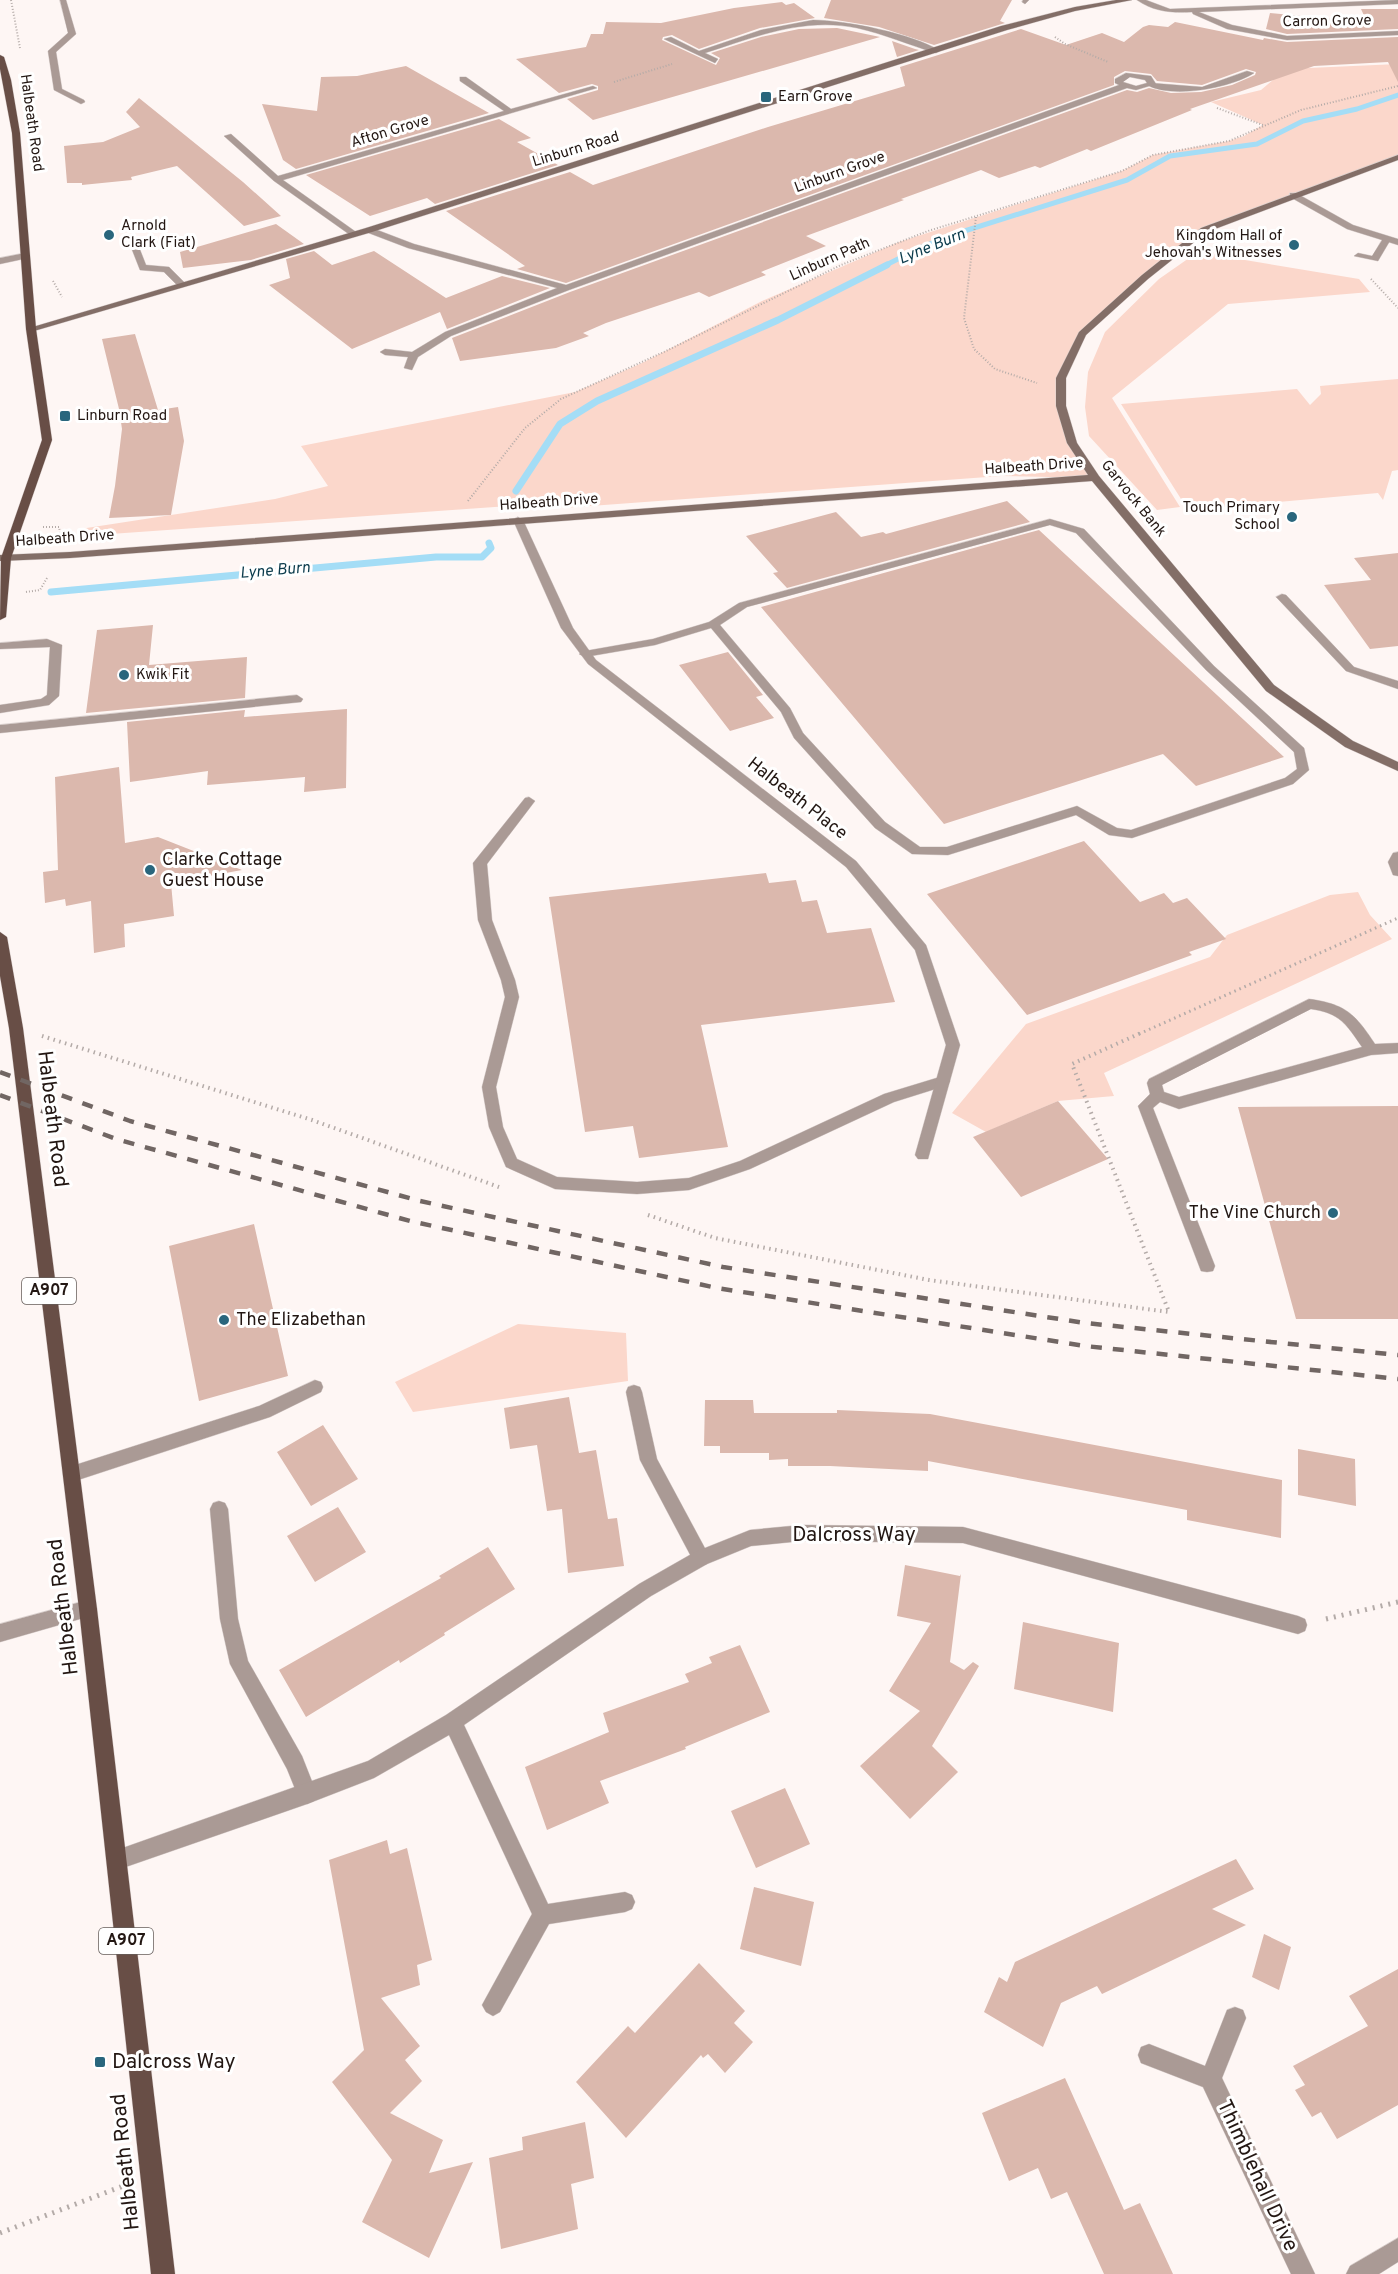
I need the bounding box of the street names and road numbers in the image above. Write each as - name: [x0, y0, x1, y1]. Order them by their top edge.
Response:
- street label: Carron Grove: [1282, 12, 1372, 32]
- street label: Halbeath Road: [15, 73, 47, 173]
- street label: Afton Grove: [349, 111, 431, 153]
- street label: Linburn Road: [530, 128, 622, 172]
- street label: Linburn Grove: [792, 148, 888, 198]
- street label: Linburn Path: [787, 234, 873, 286]
- street label: Halbeath Drive: [984, 454, 1084, 480]
- street label: Garvock Bank: [1096, 456, 1170, 542]
- street label: Halbeath Drive: [499, 490, 599, 516]
- street label: Halbeath Drive: [15, 526, 115, 552]
- street label: Halbeath Place: [742, 753, 852, 845]
- street label: Halbeath Road: [30, 1049, 74, 1189]
- road number: A907: [22, 1278, 76, 1304]
- street label: Dalcross Way: [792, 1522, 916, 1549]
- street label: Halbeath Road: [42, 1537, 86, 1677]
- road number: A907: [99, 1928, 153, 1954]
- street label: Halbeath Road: [105, 2092, 147, 2232]
- street label: Thimblehall Drive: [1210, 2096, 1304, 2256]

